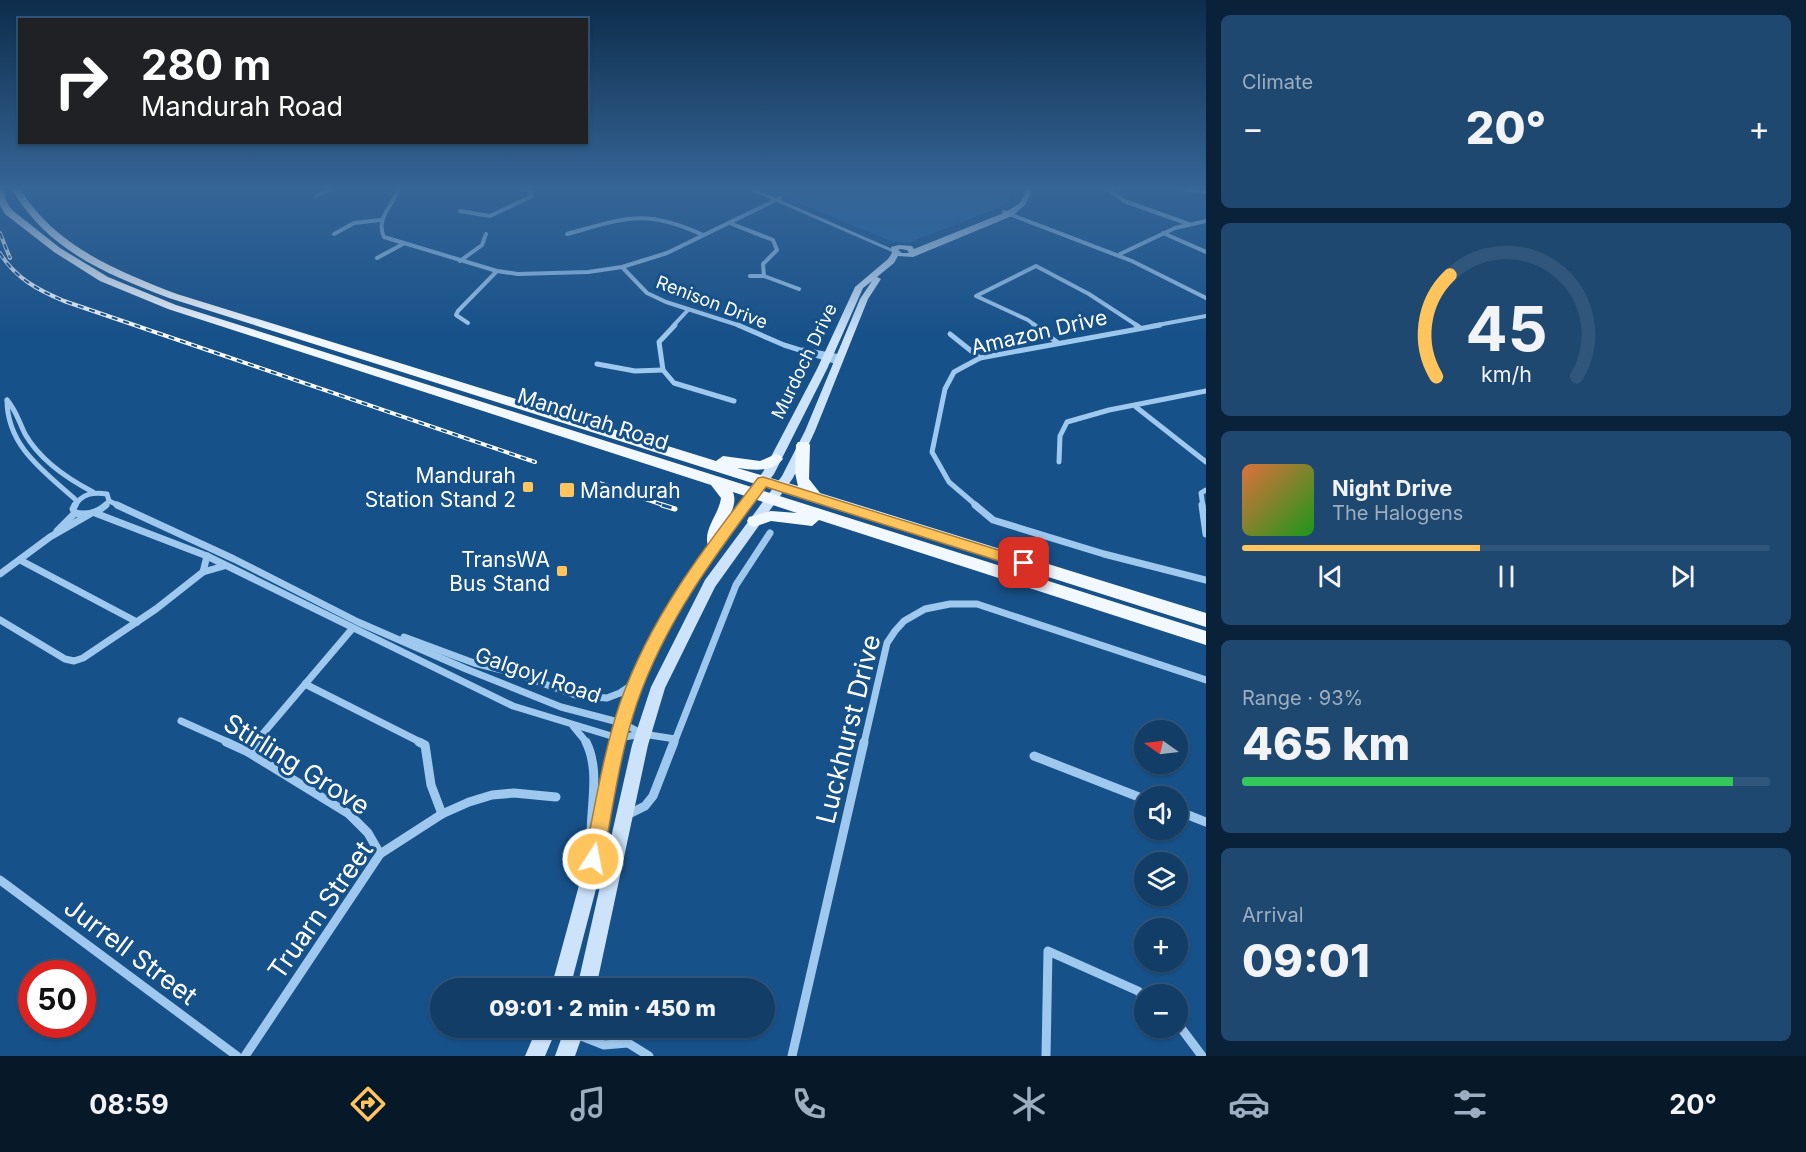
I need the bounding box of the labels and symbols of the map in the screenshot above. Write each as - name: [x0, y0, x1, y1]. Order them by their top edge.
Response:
- street label: Renison Drive: [653, 271, 771, 333]
- street label: Murdoch Drive: [767, 300, 841, 422]
- street label: Amazon Drive: [968, 304, 1110, 360]
- street label: Mandurah Road: [514, 383, 672, 455]
- place label: Mandurah Station Stand 2: [365, 463, 516, 512]
- place label: Mandurah: [580, 478, 681, 503]
- marker: Mandurah Station Stand 2: [521, 480, 535, 494]
- marker: Mandurah: [558, 481, 576, 499]
- pin: [998, 537, 1049, 588]
- place label: TransWA Bus Stand: [449, 547, 550, 596]
- marker: TransWA Bus Stand: [555, 564, 569, 578]
- street label: Luckhurst Drive: [810, 631, 886, 827]
- street label: Galgoyl Road: [472, 642, 604, 708]
- street label: Stirling Grove: [218, 707, 376, 821]
- north arrow: [1134, 720, 1188, 774]
- position arrow: [561, 827, 625, 891]
- street label: Truarn Street: [261, 835, 379, 985]
- street label: Jurrell Street: [58, 891, 204, 1011]
- speed limit sign: 50: [18, 960, 96, 1038]

